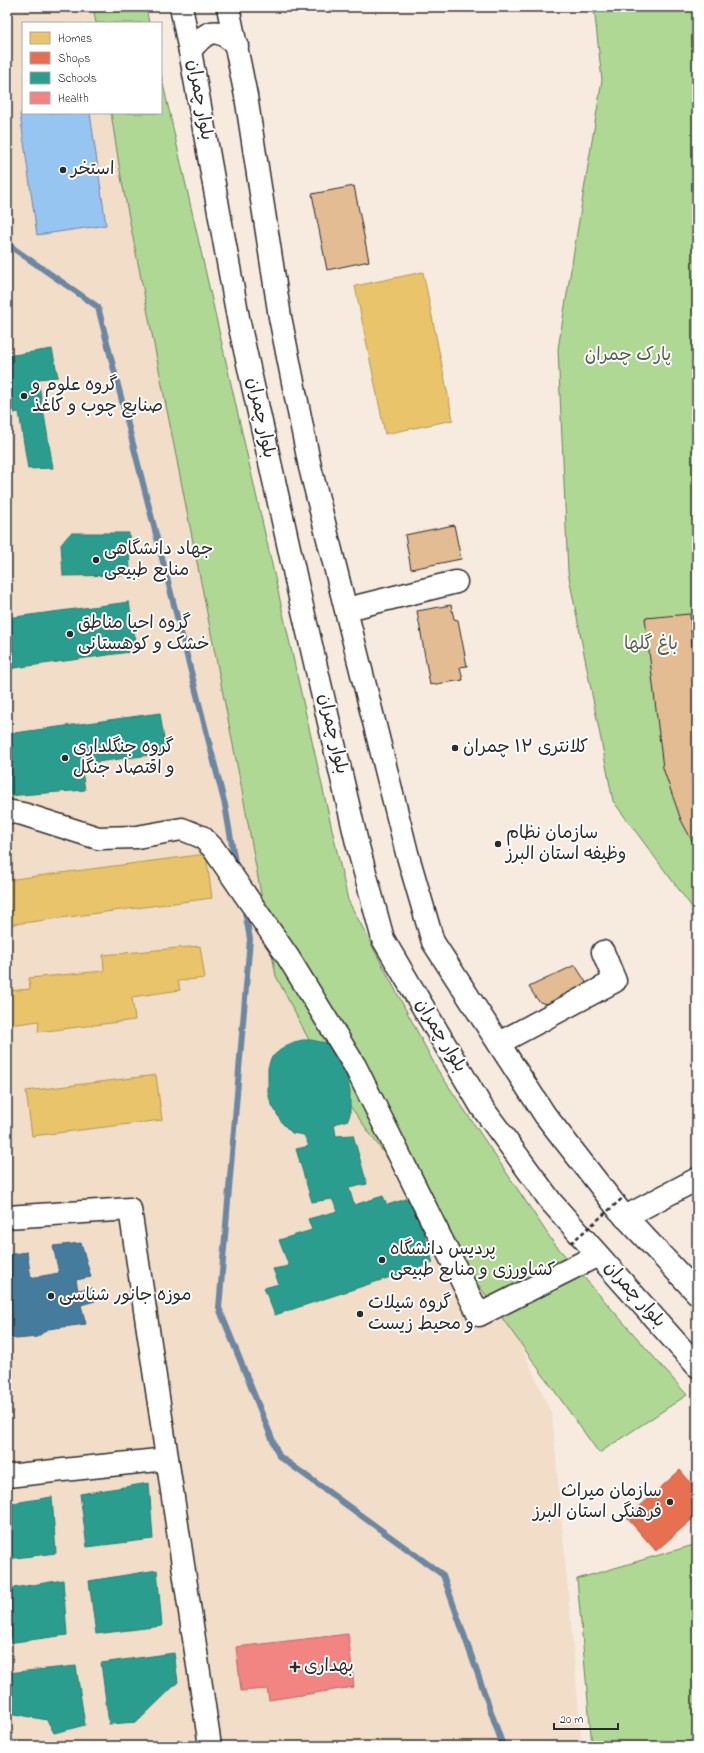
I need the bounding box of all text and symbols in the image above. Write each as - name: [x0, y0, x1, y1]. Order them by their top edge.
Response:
- legend: [22, 22, 162, 114]
- text: Homes: [58, 30, 92, 48]
- text: Shops: [58, 50, 90, 68]
- street label: بلوار چمران: [179, 57, 219, 143]
- text: Schools: [58, 70, 97, 88]
- text: Health: [58, 90, 89, 108]
- place label: استخر: [69, 157, 114, 183]
- marker: استخر: [58, 165, 68, 175]
- park label: پارک چمران: [585, 343, 671, 369]
- place label: گروه علوم و صنایع چوب و کاغذ: [30, 373, 163, 420]
- street label: بلوار چمران: [239, 375, 281, 461]
- marker: گروه علوم و صنایع چوب و کاغذ: [19, 391, 29, 401]
- place label: جهاد دانشگاهی منابع طبیعی: [104, 537, 213, 584]
- marker: جهاد دانشگاهی منابع طبیعی: [91, 555, 101, 565]
- place label: گروه احیا مناطق خشک و کوهستانی: [78, 611, 210, 658]
- marker: گروه احیا مناطق خشک و کوهستانی: [65, 629, 75, 639]
- park label: باغ گلها: [624, 632, 678, 658]
- street label: بلوار چمران: [310, 691, 354, 777]
- place label: گروه جنگلداری و اقتصاد جنگل: [73, 735, 175, 782]
- place label: کلانتری ۱۲ چمران: [463, 735, 589, 761]
- marker: کلانتری ۱۲ چمران: [450, 743, 460, 753]
- marker: گروه جنگلداری و اقتصاد جنگل: [60, 753, 70, 763]
- place label: سازمان نظام وظیفه استان البرز: [504, 821, 626, 868]
- marker: سازمان نظام وظیفه استان البرز: [493, 839, 503, 849]
- street label: بلوار چمران: [408, 994, 472, 1078]
- place label: پردیس دانشگاه کشاورزی و منابع طبیعی: [390, 1237, 556, 1284]
- marker: پردیس دانشگاه کشاورزی و منابع طبیعی: [377, 1255, 387, 1265]
- street label: بلوار چمران: [597, 1256, 671, 1334]
- place label: موزه جانور شناسی: [59, 1283, 192, 1309]
- marker: موزه جانور شناسی: [46, 1291, 56, 1301]
- place label: گروه شیلات و محیط زیست: [368, 1291, 474, 1338]
- marker: گروه شیلات و محیط زیست: [355, 1309, 365, 1319]
- place label: سازمان میراث فرهنگی استان البرز: [531, 1479, 662, 1526]
- marker: سازمان میراث فرهنگی استان البرز: [665, 1497, 675, 1507]
- place label: بهداری: [304, 1654, 354, 1680]
- marker: بهداری: [289, 1661, 301, 1673]
- scale bar: [554, 1705, 618, 1731]
- text: 20 m: [560, 1711, 583, 1729]

